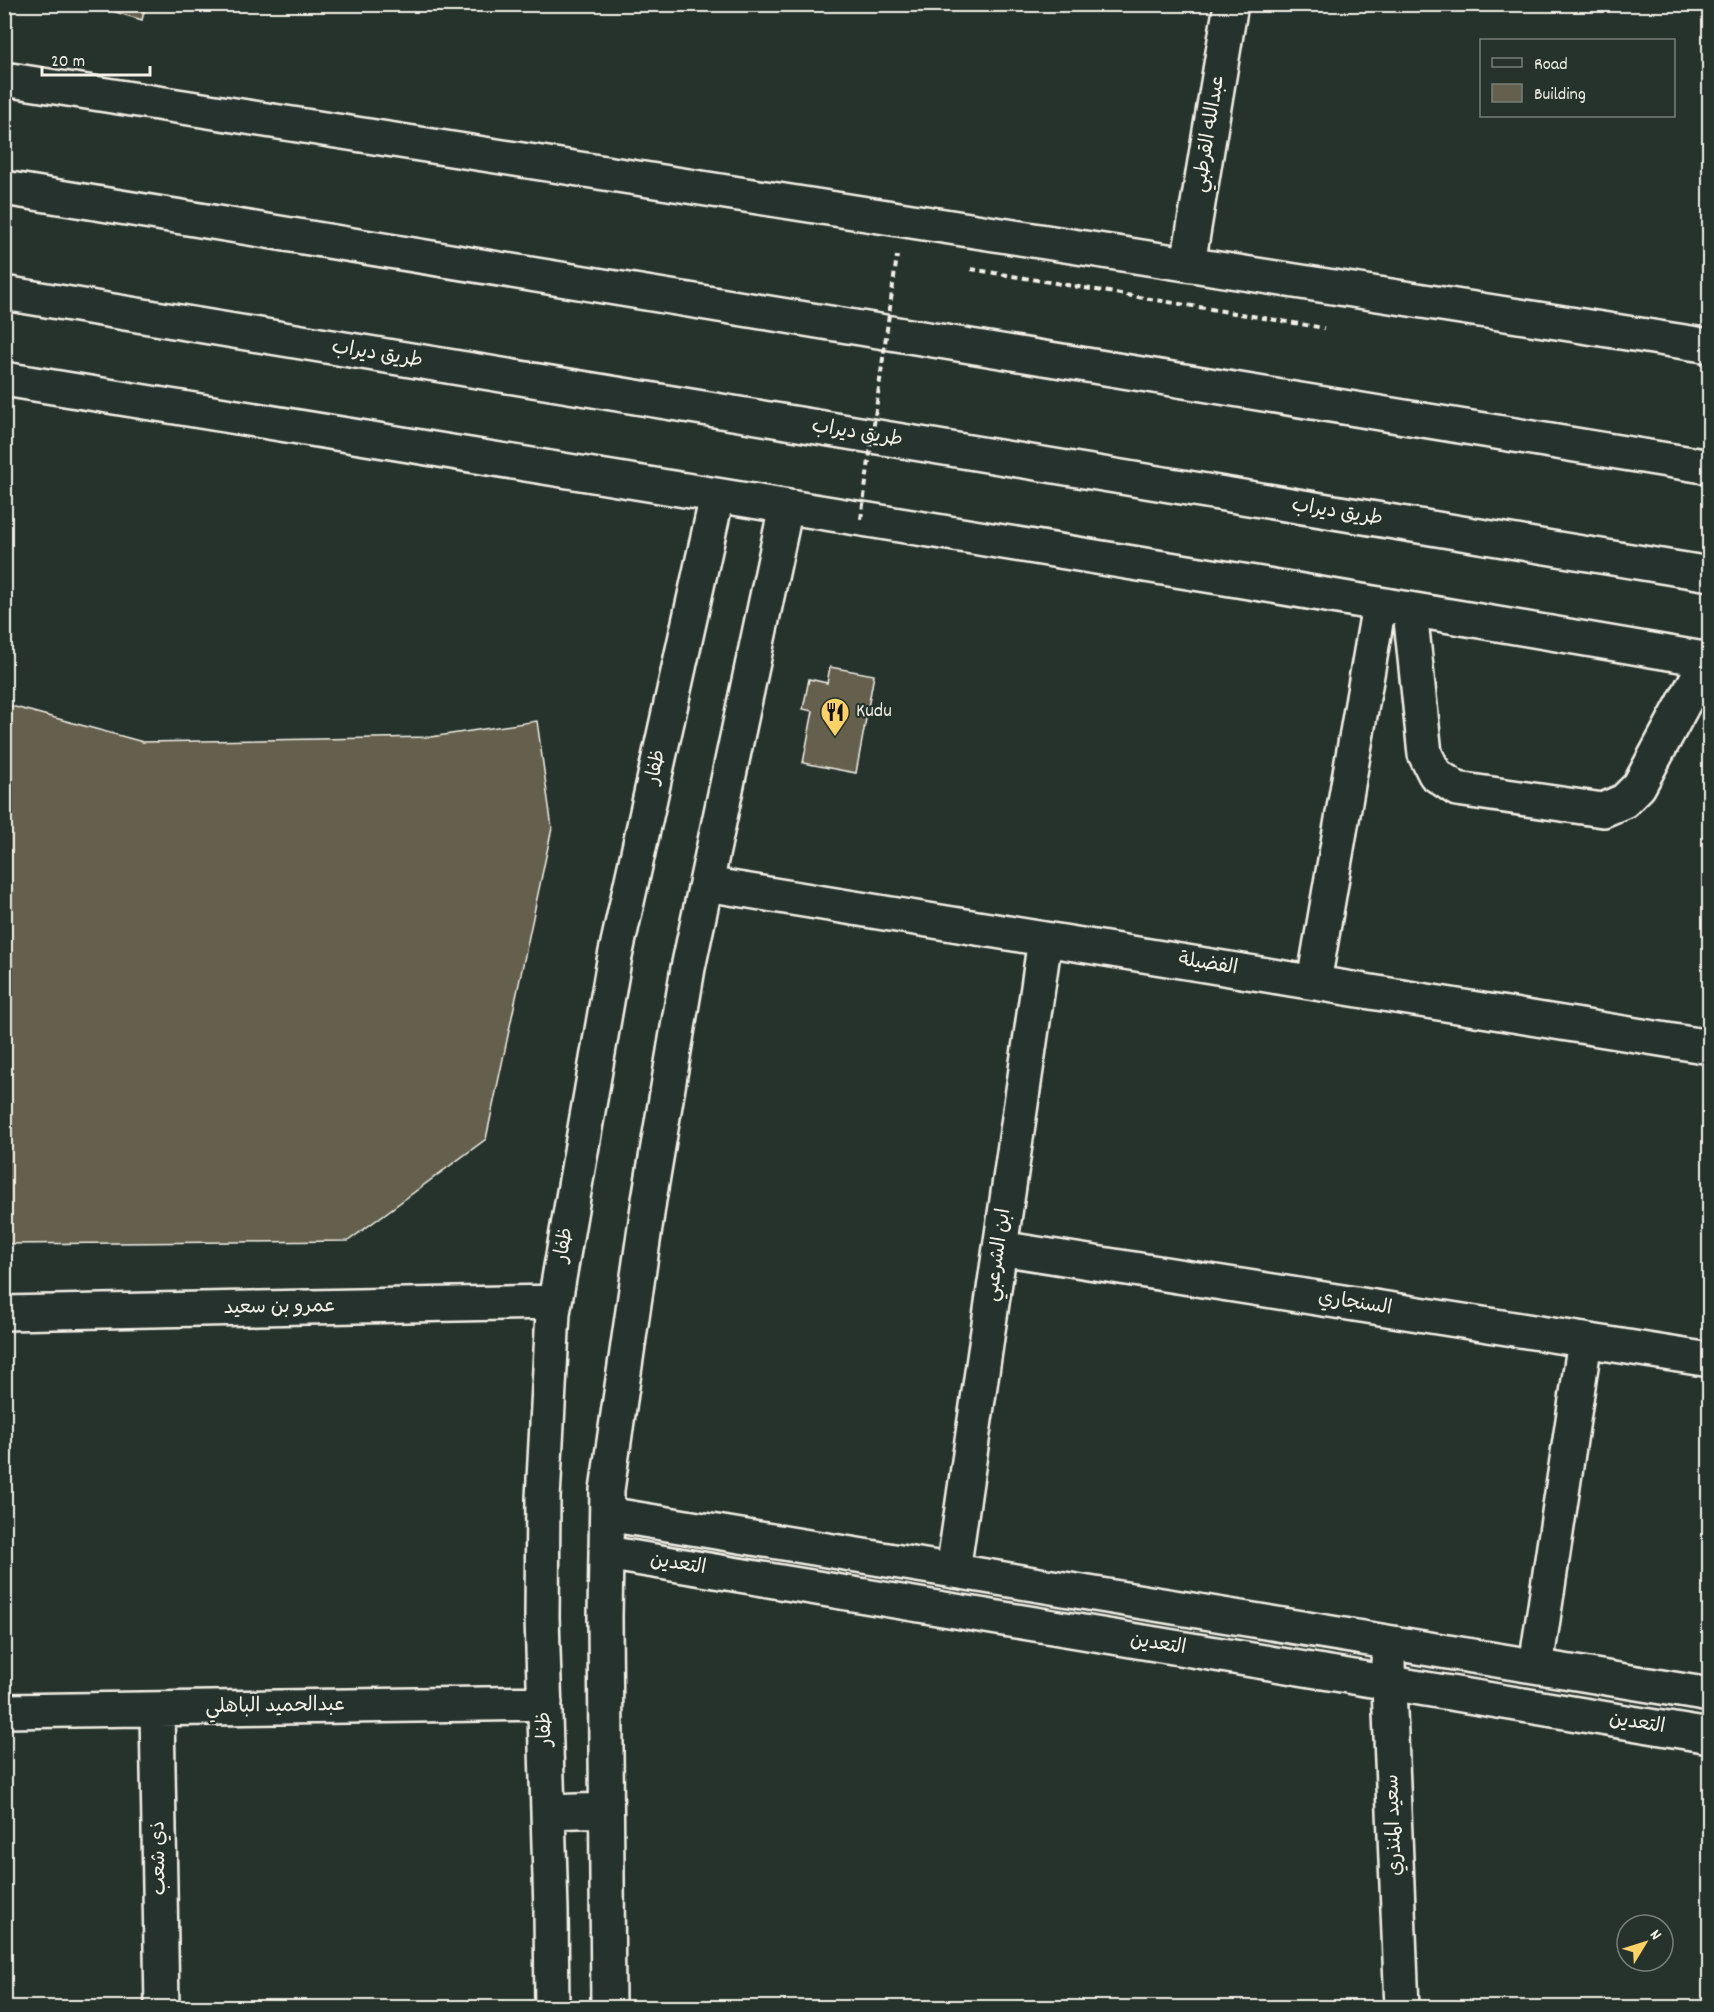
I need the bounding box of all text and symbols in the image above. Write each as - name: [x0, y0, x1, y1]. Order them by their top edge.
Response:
- scale bar: [42, 39, 150, 77]
- legend: [1480, 39, 1675, 117]
- text: 20 m: [51, 50, 85, 75]
- text: Road: [1534, 53, 1568, 78]
- street label: عبدالله القرطبي: [1187, 73, 1234, 195]
- text: Building: [1534, 83, 1586, 108]
- street label: طريق ديراب: [329, 334, 425, 376]
- street label: طريق ديراب: [809, 413, 905, 455]
- street label: طريق ديراب: [1289, 492, 1385, 534]
- restaurant icon: Kudu: [819, 696, 851, 738]
- place label: Kudu: [856, 698, 892, 726]
- street label: ظفار: [639, 747, 674, 789]
- street label: الفضيلة: [1176, 946, 1240, 984]
- street label: ابن الشرعبي: [979, 1207, 1020, 1303]
- street label: ظفار: [548, 1226, 582, 1266]
- street label: السنجاري: [1316, 1284, 1394, 1324]
- street label: عمرو بن سعيد: [223, 1293, 337, 1323]
- street label: التعدين: [648, 1547, 708, 1583]
- street label: التعدين: [1128, 1627, 1188, 1663]
- street label: عبدالحميد الباهلي: [205, 1692, 345, 1723]
- street label: التعدين: [1607, 1706, 1667, 1742]
- street label: ظفار: [531, 1711, 561, 1749]
- street label: سعيد المنذري: [1379, 1774, 1411, 1876]
- street label: ذي شعب: [145, 1821, 175, 1895]
- north arrow: [1615, 1913, 1675, 1973]
- text: N: [1643, 1925, 1666, 1946]

